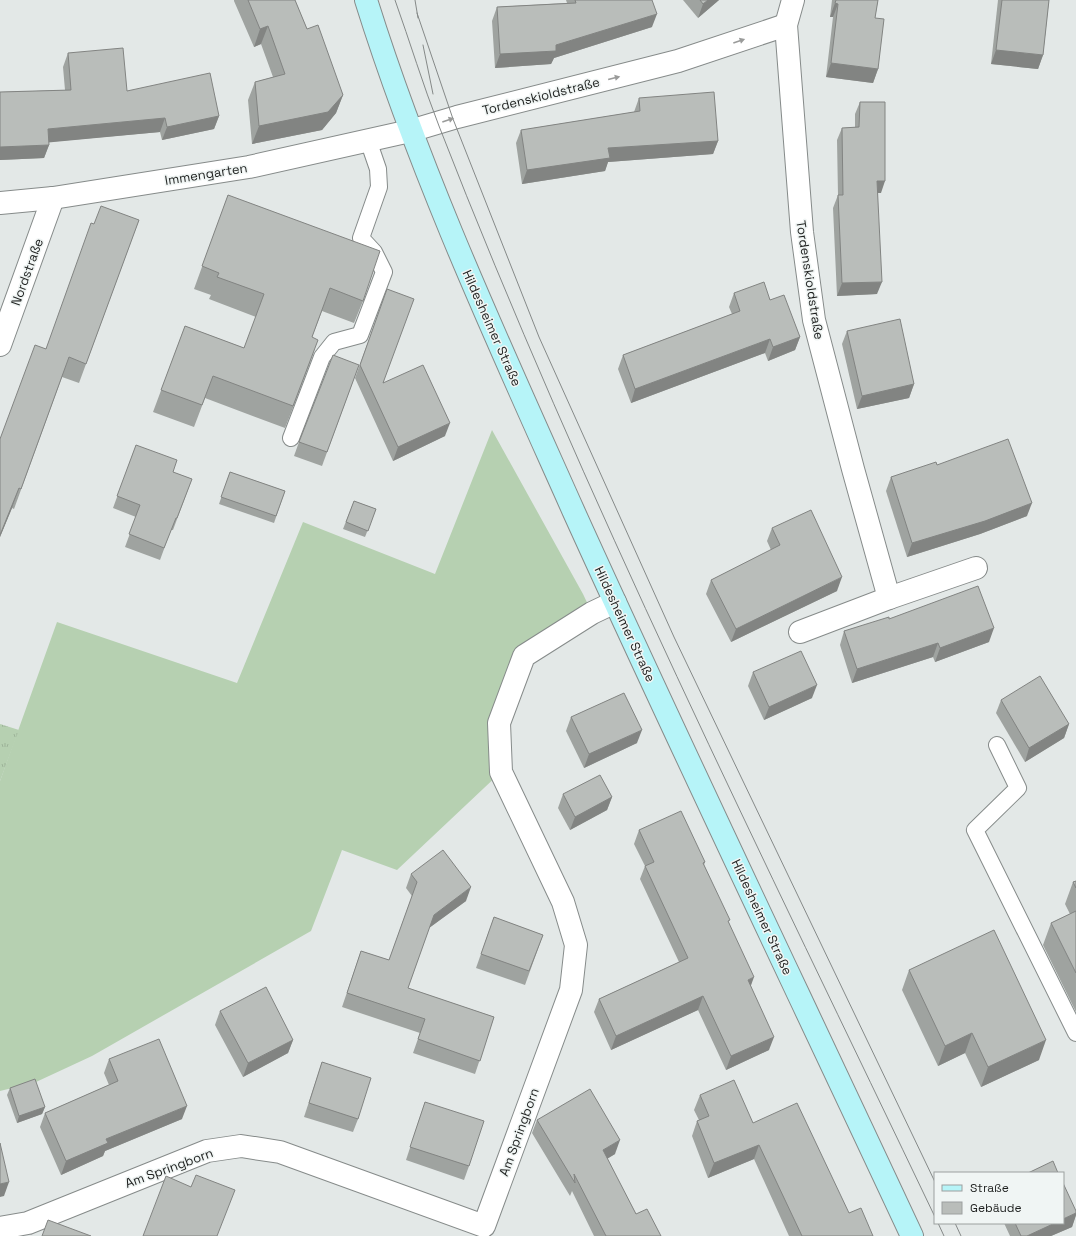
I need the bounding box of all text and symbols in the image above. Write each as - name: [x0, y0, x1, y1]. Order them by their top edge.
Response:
- one-way arrow: [733, 38, 745, 44]
- street label: Tordenskioldstraße: [481, 73, 601, 119]
- one-way arrow: [608, 74, 620, 80]
- one-way arrow: [442, 117, 454, 123]
- street label: Immengarten: [164, 159, 248, 189]
- street label: Tordenskioldstraße: [792, 219, 828, 341]
- street label: Nordstraße: [7, 236, 47, 308]
- street label: Hildesheimer Straße: [459, 267, 525, 389]
- street label: Hildesheimer Straße: [591, 563, 659, 685]
- street label: Hildesheimer Straße: [728, 856, 796, 978]
- street label: Am Springborn: [495, 1086, 543, 1178]
- street label: Am Springborn: [123, 1144, 215, 1192]
- legend: [934, 1172, 1064, 1224]
- text: Straße: [970, 1180, 1009, 1196]
- text: Gebäude: [970, 1200, 1022, 1216]

